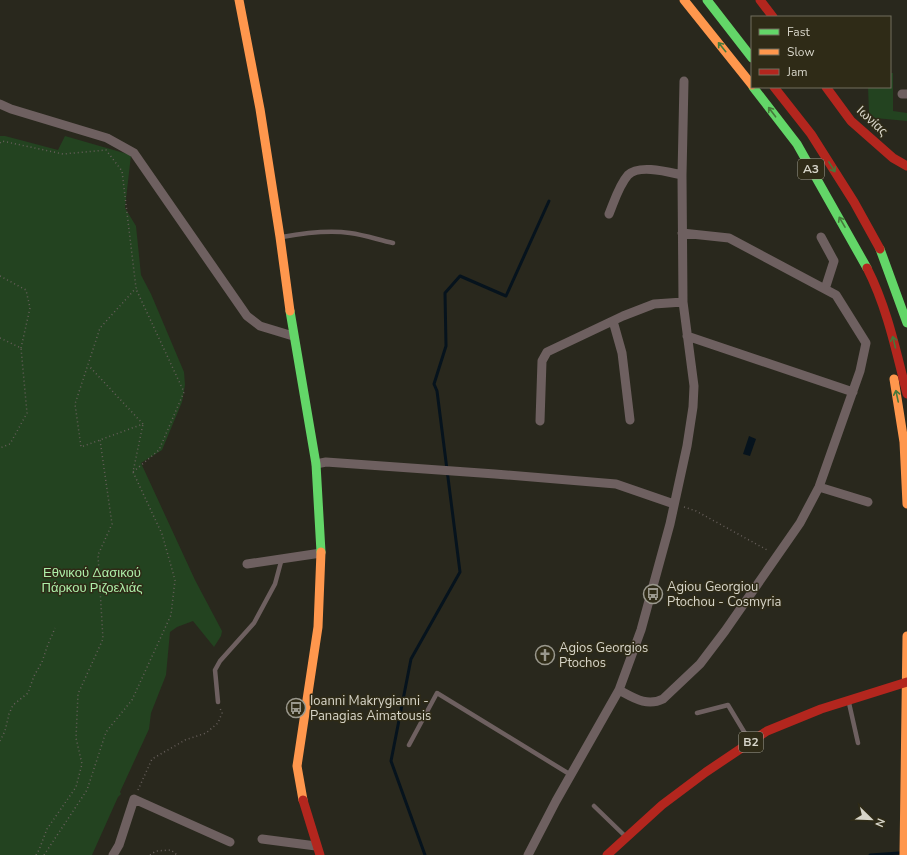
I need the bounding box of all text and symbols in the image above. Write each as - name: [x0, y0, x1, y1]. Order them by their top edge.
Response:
- legend: [751, 16, 891, 88]
- text: Fast: [787, 24, 810, 40]
- one-way arrow: [717, 42, 726, 53]
- text: Slow: [787, 44, 815, 60]
- text: Jam: [786, 64, 808, 80]
- street label: Ιωνίας: [852, 102, 892, 140]
- one-way arrow: [768, 107, 777, 118]
- road number: A3: [798, 159, 824, 179]
- one-way arrow: [828, 161, 836, 173]
- one-way arrow: [837, 216, 845, 228]
- one-way arrow: [890, 336, 898, 349]
- one-way arrow: [893, 390, 901, 403]
- park label: Εθνικού Δασικού Πάρκου Ριζοελιάς: [42, 564, 142, 597]
- place label: Agiou Georgiou Ptochou - Cosmyria: [667, 578, 781, 611]
- bus stop icon: Agiou Georgiou Ptochou - Cosmyria: [642, 583, 664, 605]
- place label: Agios Georgios Ptochos: [559, 639, 648, 672]
- church icon: Agios Georgios Ptochos: [534, 644, 556, 666]
- place label: Ioanni Makrygianni - Panagias Aimatousis: [310, 692, 431, 725]
- bus stop icon: Ioanni Makrygianni - Panagias Aimatousis: [285, 697, 307, 719]
- road number: B2: [739, 732, 763, 752]
- north arrow: [851, 799, 891, 839]
- text: N: [871, 816, 888, 829]

